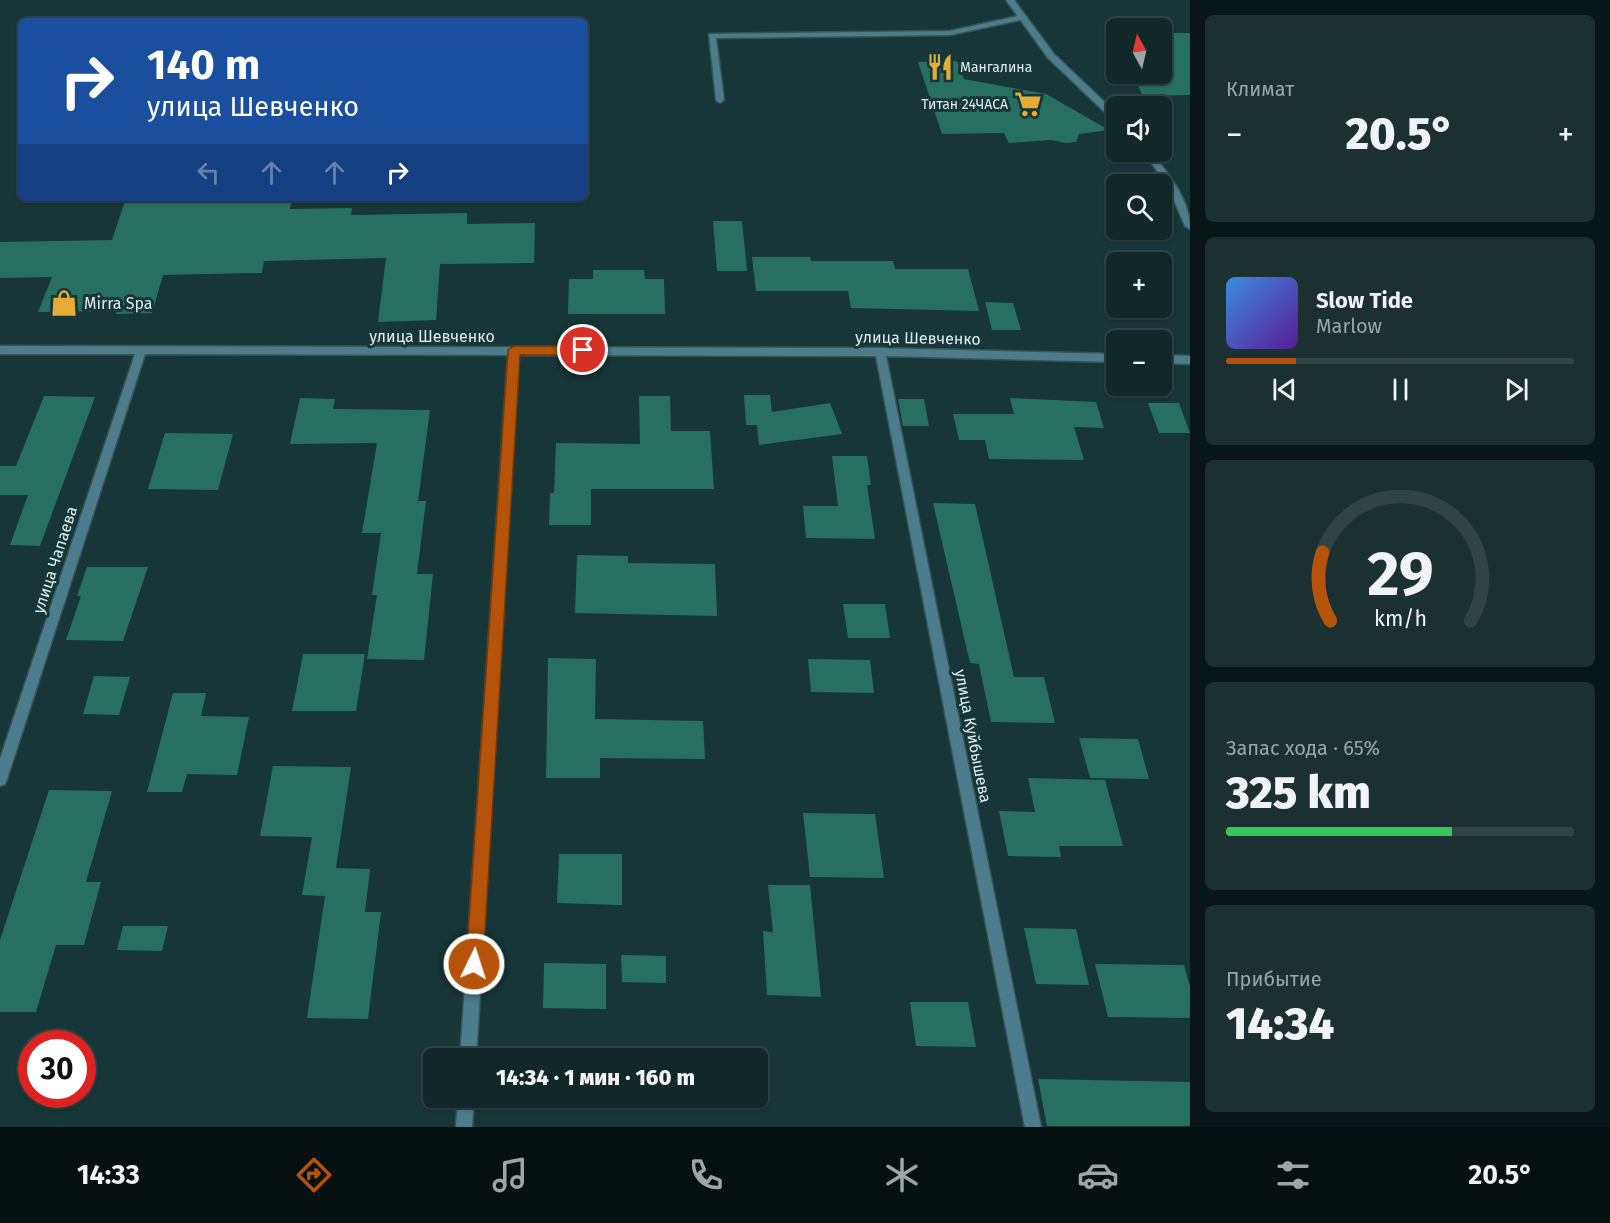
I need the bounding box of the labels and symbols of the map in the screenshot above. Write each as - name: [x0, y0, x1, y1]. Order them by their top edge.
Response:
- north arrow: [1106, 18, 1172, 84]
- restaurant icon: Мангалина: [925, 52, 955, 82]
- place label: Мангалина: [960, 59, 1032, 76]
- supermarket icon: Титан 24ЧАСА: [1013, 89, 1043, 119]
- place label: Титан 24ЧАСА: [921, 96, 1008, 113]
- shop icon: Mirra Spa: [49, 288, 79, 318]
- place label: Mirra Spa: [84, 294, 152, 313]
- pin: [557, 324, 608, 375]
- street label: улица Шевченко: [369, 327, 495, 346]
- street label: улица Шевченко: [855, 327, 981, 349]
- street label: улица Чапаева: [29, 504, 81, 616]
- street label: улица Куйбышева: [951, 668, 995, 804]
- position arrow: [442, 932, 506, 996]
- speed limit sign: 30: [18, 1030, 96, 1108]

